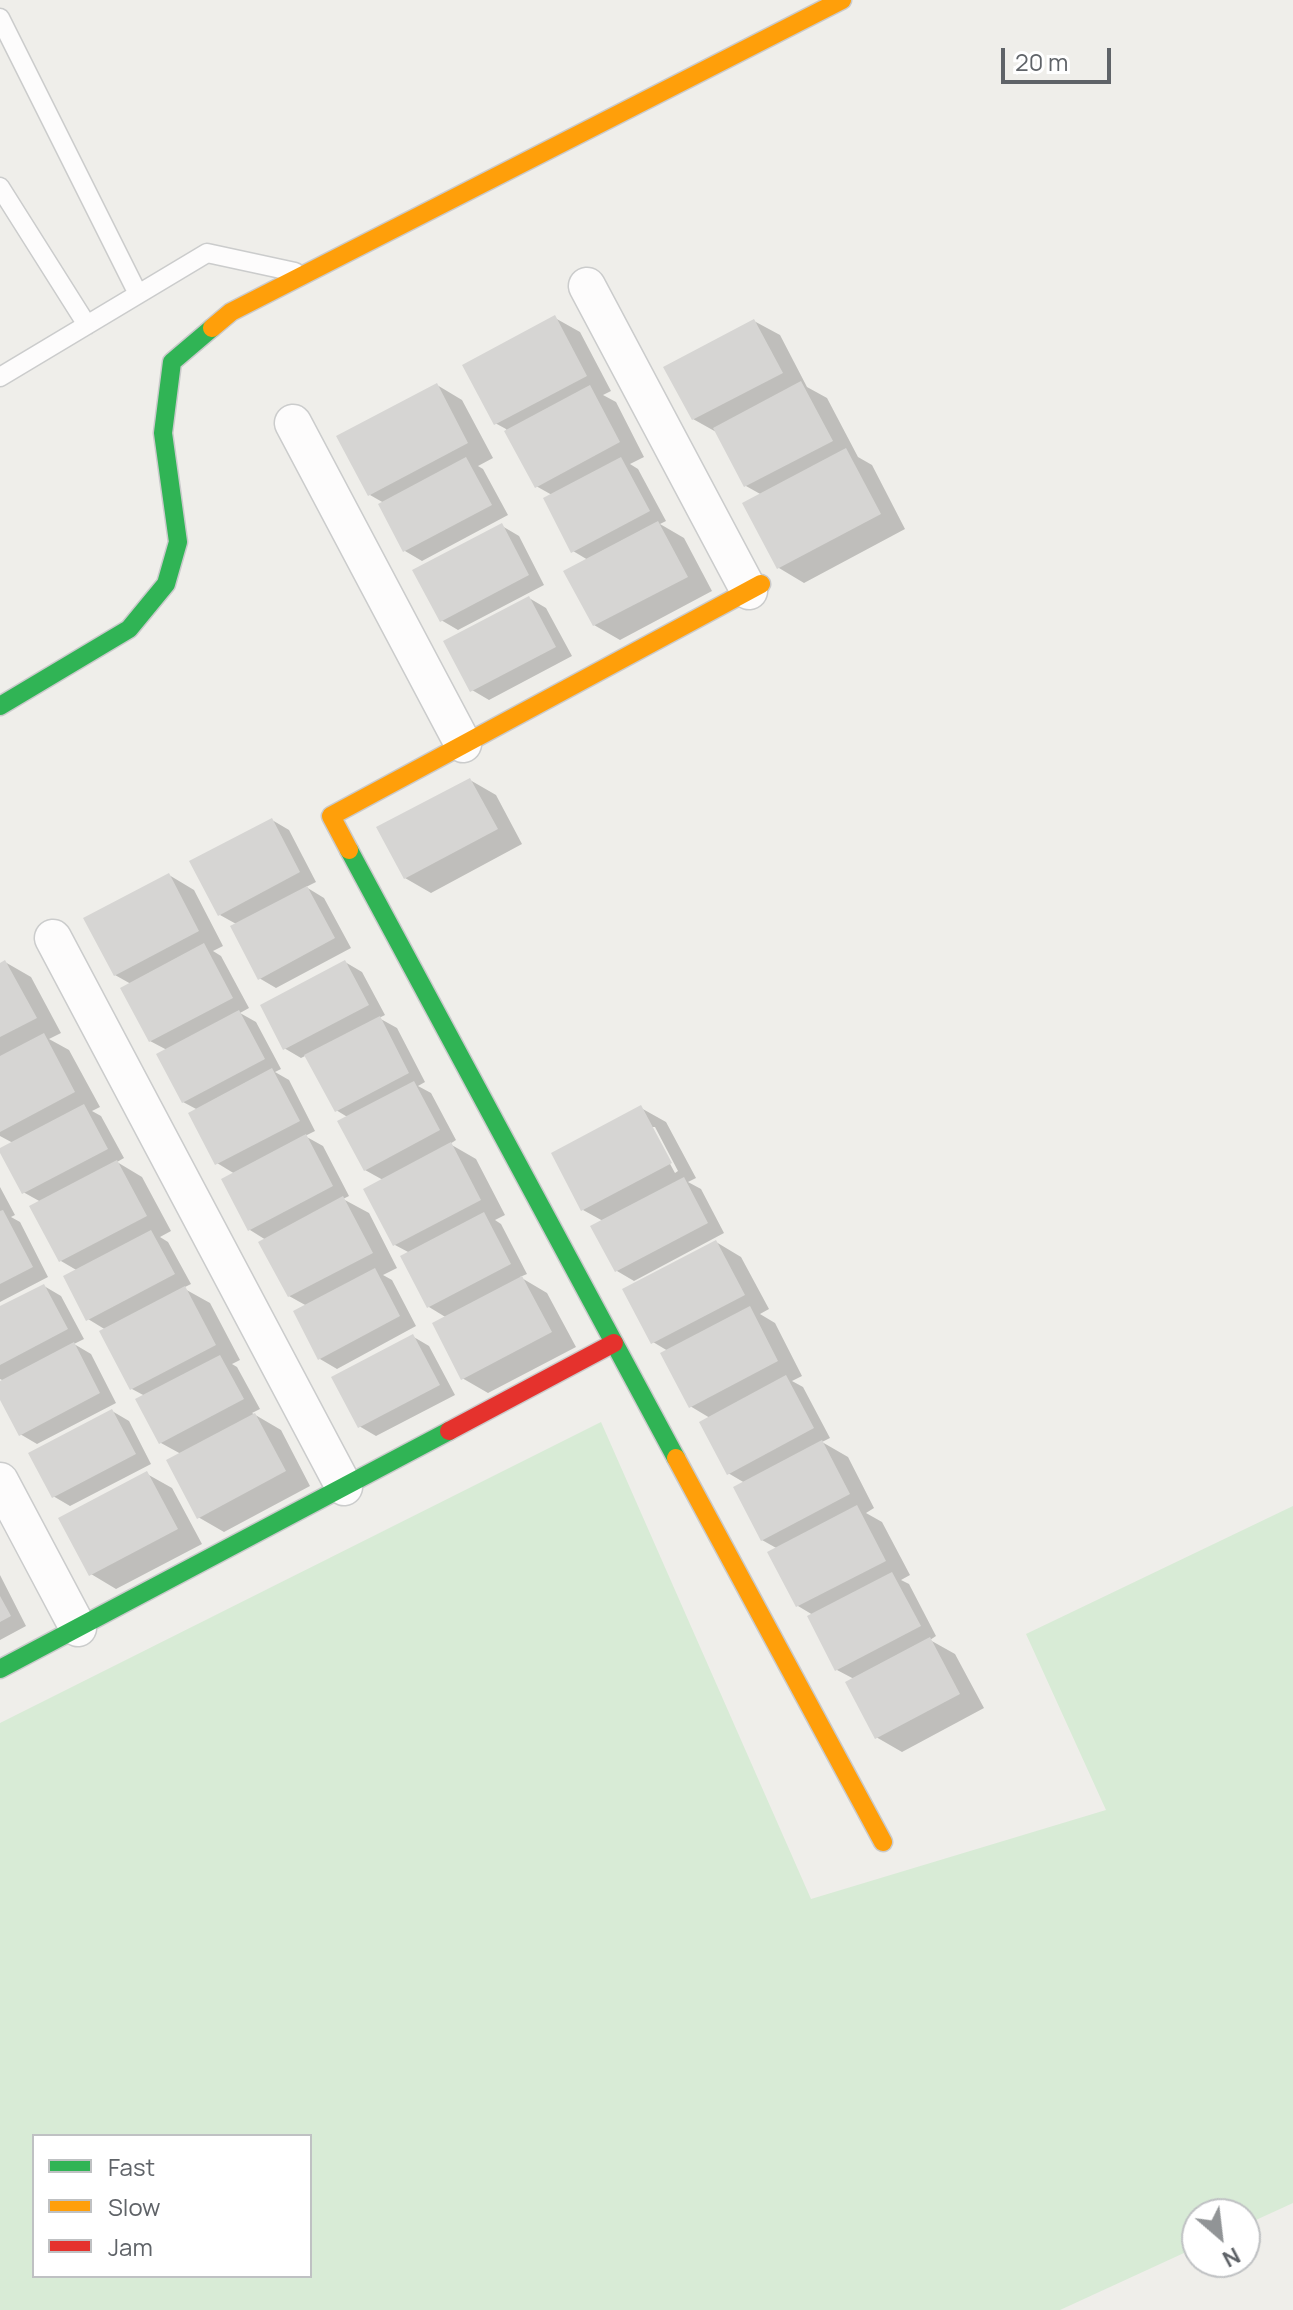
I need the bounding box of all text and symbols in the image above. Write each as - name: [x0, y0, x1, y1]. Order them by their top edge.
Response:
- scale bar: [1005, 32, 1115, 82]
- text: 20 m: [1015, 45, 1068, 78]
- legend: [32, 2134, 312, 2278]
- text: Fast: [108, 2150, 155, 2183]
- text: Slow: [108, 2190, 161, 2223]
- north arrow: [1181, 2198, 1261, 2278]
- text: Jam: [108, 2230, 153, 2263]
- text: N: [1217, 2240, 1245, 2274]

